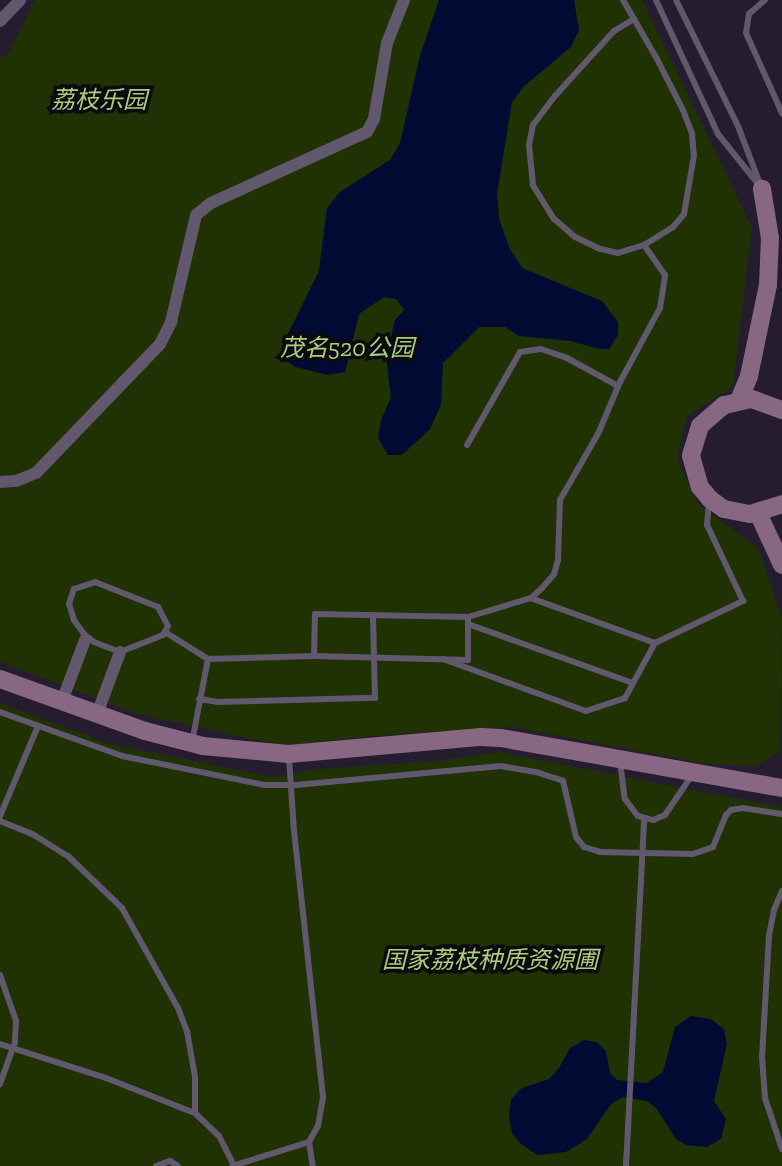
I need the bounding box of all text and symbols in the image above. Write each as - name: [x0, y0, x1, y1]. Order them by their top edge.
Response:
- park label: 荔枝乐园: [51, 86, 147, 114]
- park label: 茂名520公园: [280, 334, 414, 362]
- park label: 国家荔枝种质资源圃: [382, 946, 598, 974]

